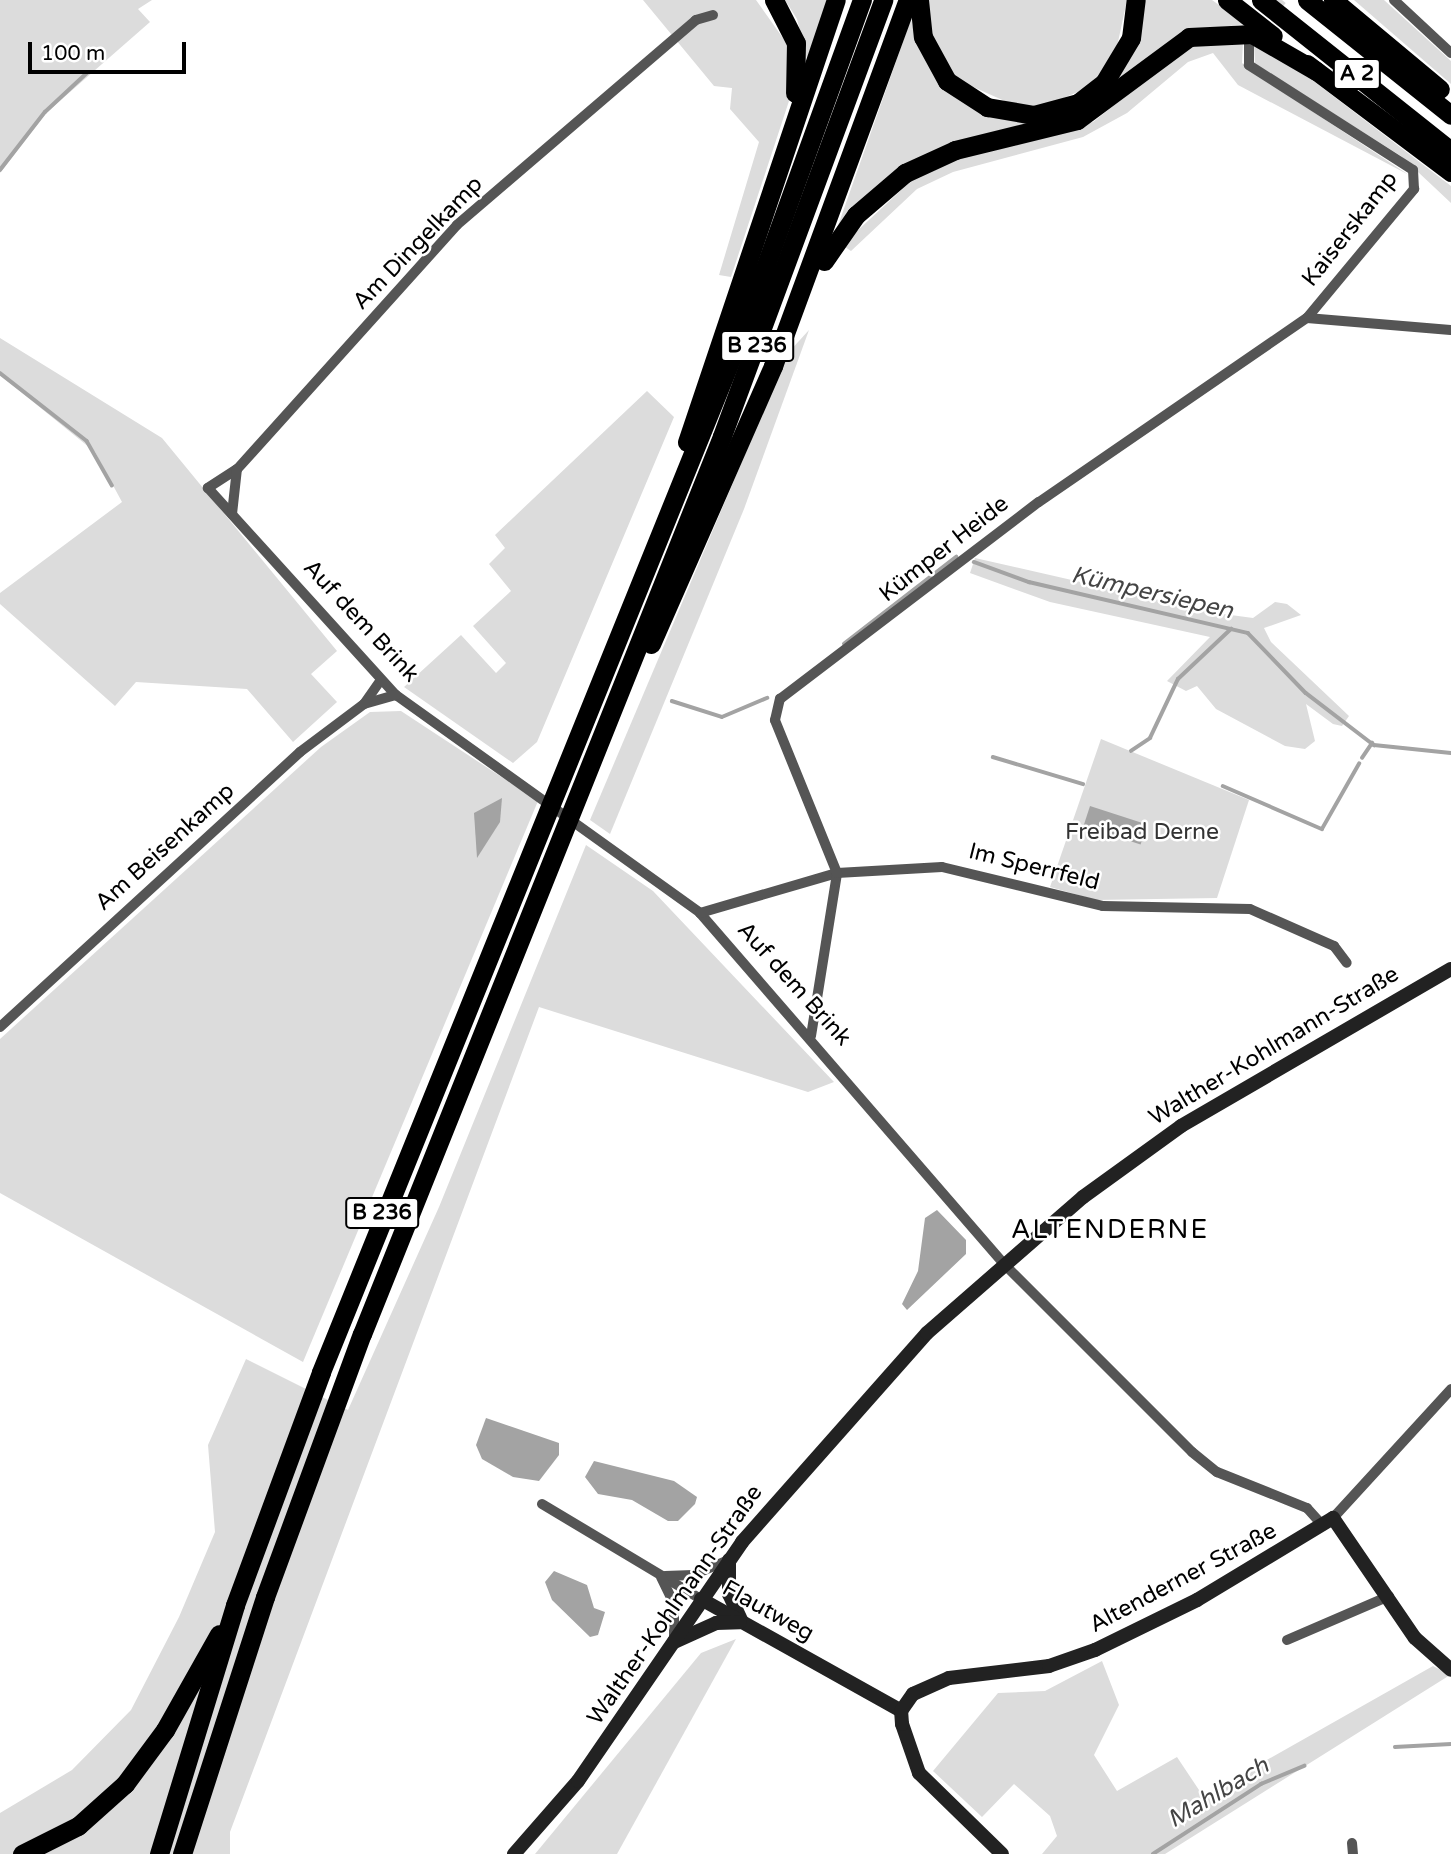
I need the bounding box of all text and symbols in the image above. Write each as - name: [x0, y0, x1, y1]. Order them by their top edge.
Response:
- scale bar: [32, 28, 189, 72]
- text: 100 m: [41, 41, 105, 66]
- road number: A 2: [1332, 56, 1382, 92]
- street label: Kaiserskamp: [1296, 166, 1404, 292]
- street label: Am Dingelkamp: [347, 170, 489, 316]
- road number: B 236: [718, 328, 796, 364]
- street label: Kümper Heide: [874, 490, 1014, 608]
- street label: Auf dem Brink: [297, 554, 425, 688]
- water label: Kümpersiepen: [1068, 560, 1236, 626]
- street label: Am Beisenkamp: [90, 777, 240, 917]
- park label: Freibad Derne: [1065, 818, 1219, 846]
- street label: Im Sperrfeld: [966, 837, 1102, 897]
- street label: Auf dem Brink: [731, 916, 857, 1052]
- street label: Walther-Kohlmann-Straße: [1144, 960, 1404, 1132]
- road number: B 236: [344, 1196, 420, 1230]
- district label: ALTENDERNE: [1012, 1214, 1208, 1246]
- street label: Walther-Kohlmann-Straße: [582, 1480, 768, 1730]
- street label: Altenderner Straße: [1085, 1517, 1281, 1639]
- street label: Flautweg: [717, 1575, 819, 1647]
- water label: Mahlbach: [1162, 1751, 1274, 1835]

